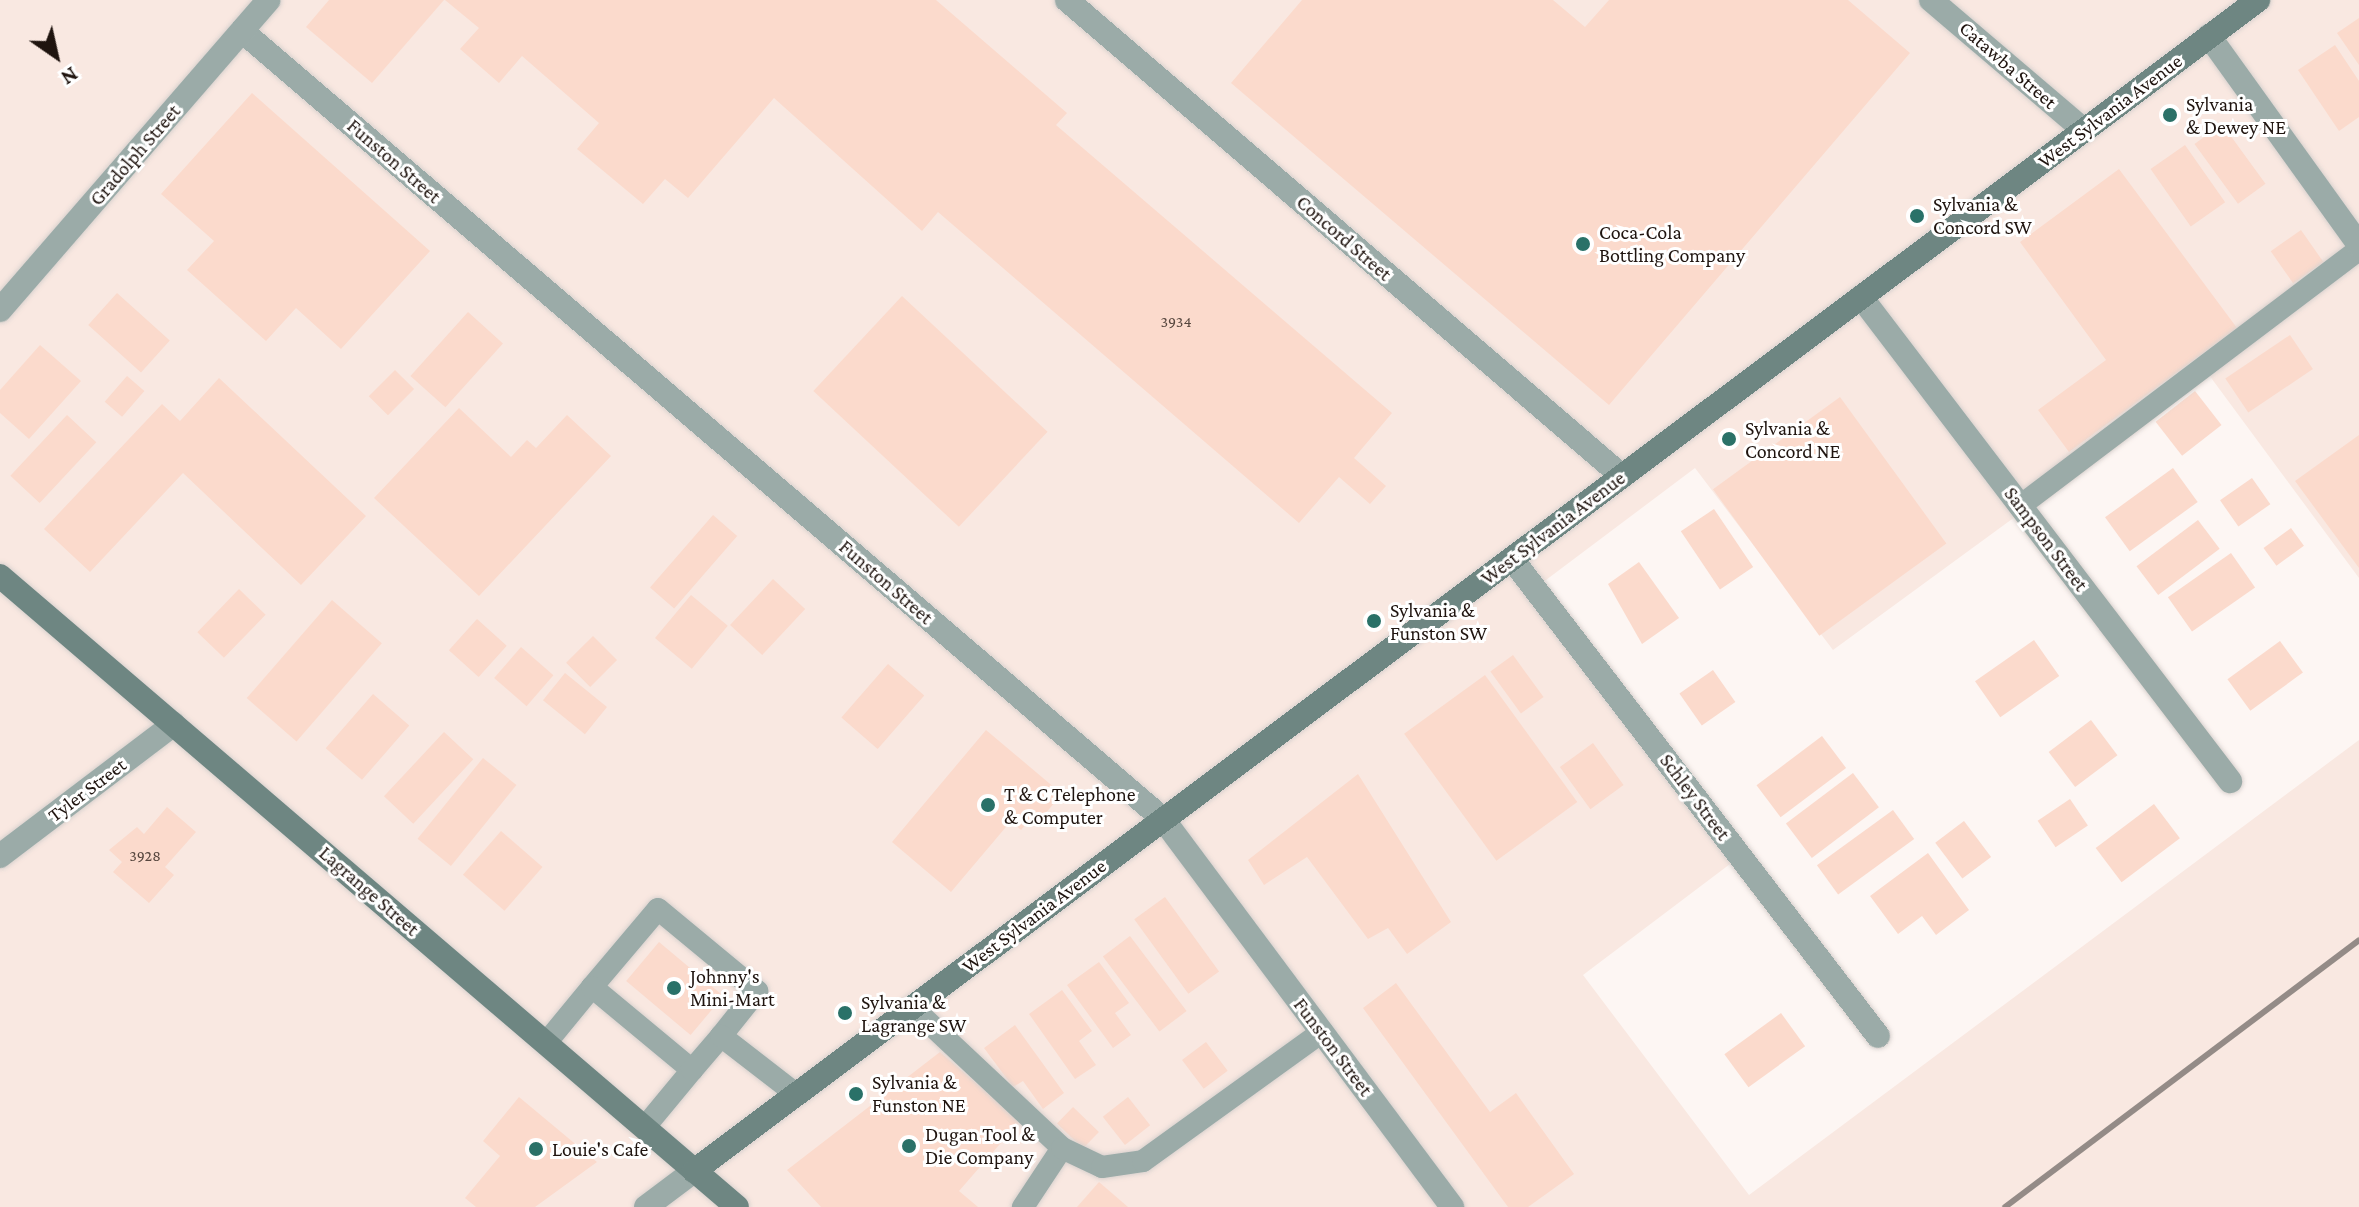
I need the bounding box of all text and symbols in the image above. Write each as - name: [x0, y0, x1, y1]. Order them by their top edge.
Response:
- north arrow: [16, 16, 96, 96]
- street label: Catawba Street: [1954, 16, 2062, 114]
- street label: West Sylvania Avenue: [2033, 49, 2187, 173]
- text: N: [56, 62, 83, 91]
- place label: Sylvania & Dewey NE: [2186, 92, 2286, 139]
- street label: Gradolph Street: [85, 100, 185, 210]
- marker: Sylvania & Dewey NE: [2161, 106, 2179, 124]
- street label: Funston Street: [342, 114, 446, 208]
- street label: Concord Street: [1291, 190, 1397, 286]
- place label: Sylvania & Concord SW: [1933, 192, 2032, 239]
- marker: Sylvania & Concord SW: [1908, 207, 1926, 225]
- place label: Coca-Cola Bottling Company: [1599, 220, 1745, 267]
- marker: Coca-Cola Bottling Company: [1574, 235, 1592, 253]
- house number: 3934: [1160, 312, 1192, 332]
- place label: Sylvania & Concord NE: [1745, 416, 1840, 463]
- marker: Sylvania & Concord NE: [1720, 430, 1738, 448]
- street label: West Sylvania Avenue: [1476, 466, 1630, 590]
- street label: Sampson Street: [1999, 482, 2093, 596]
- street label: Funston Street: [834, 535, 938, 629]
- place label: Sylvania & Funston SW: [1390, 598, 1487, 645]
- marker: Sylvania & Funston SW: [1365, 612, 1383, 630]
- street label: Schley Street: [1655, 749, 1735, 845]
- street label: Tyler Street: [43, 753, 131, 827]
- place label: T & C Telephone & Computer: [1004, 782, 1135, 829]
- marker: T & C Telephone & Computer: [979, 796, 997, 814]
- street label: Lagrange Street: [314, 841, 424, 941]
- house number: 3928: [129, 846, 161, 866]
- street label: West Sylvania Avenue: [957, 854, 1111, 978]
- place label: Johnny's Mini-Mart: [690, 964, 775, 1011]
- marker: Johnny's Mini-Mart: [665, 979, 683, 997]
- place label: Sylvania & Lagrange SW: [861, 990, 966, 1037]
- street label: Funston Street: [1288, 993, 1378, 1101]
- marker: Sylvania & Lagrange SW: [836, 1004, 854, 1022]
- place label: Sylvania & Funston NE: [872, 1070, 966, 1117]
- marker: Sylvania & Funston NE: [847, 1085, 865, 1103]
- place label: Dugan Tool & Die Company: [925, 1122, 1035, 1169]
- place label: Louie's Cafe: [552, 1137, 648, 1161]
- marker: Dugan Tool & Die Company: [900, 1137, 918, 1155]
- marker: Louie's Cafe: [527, 1140, 545, 1158]

